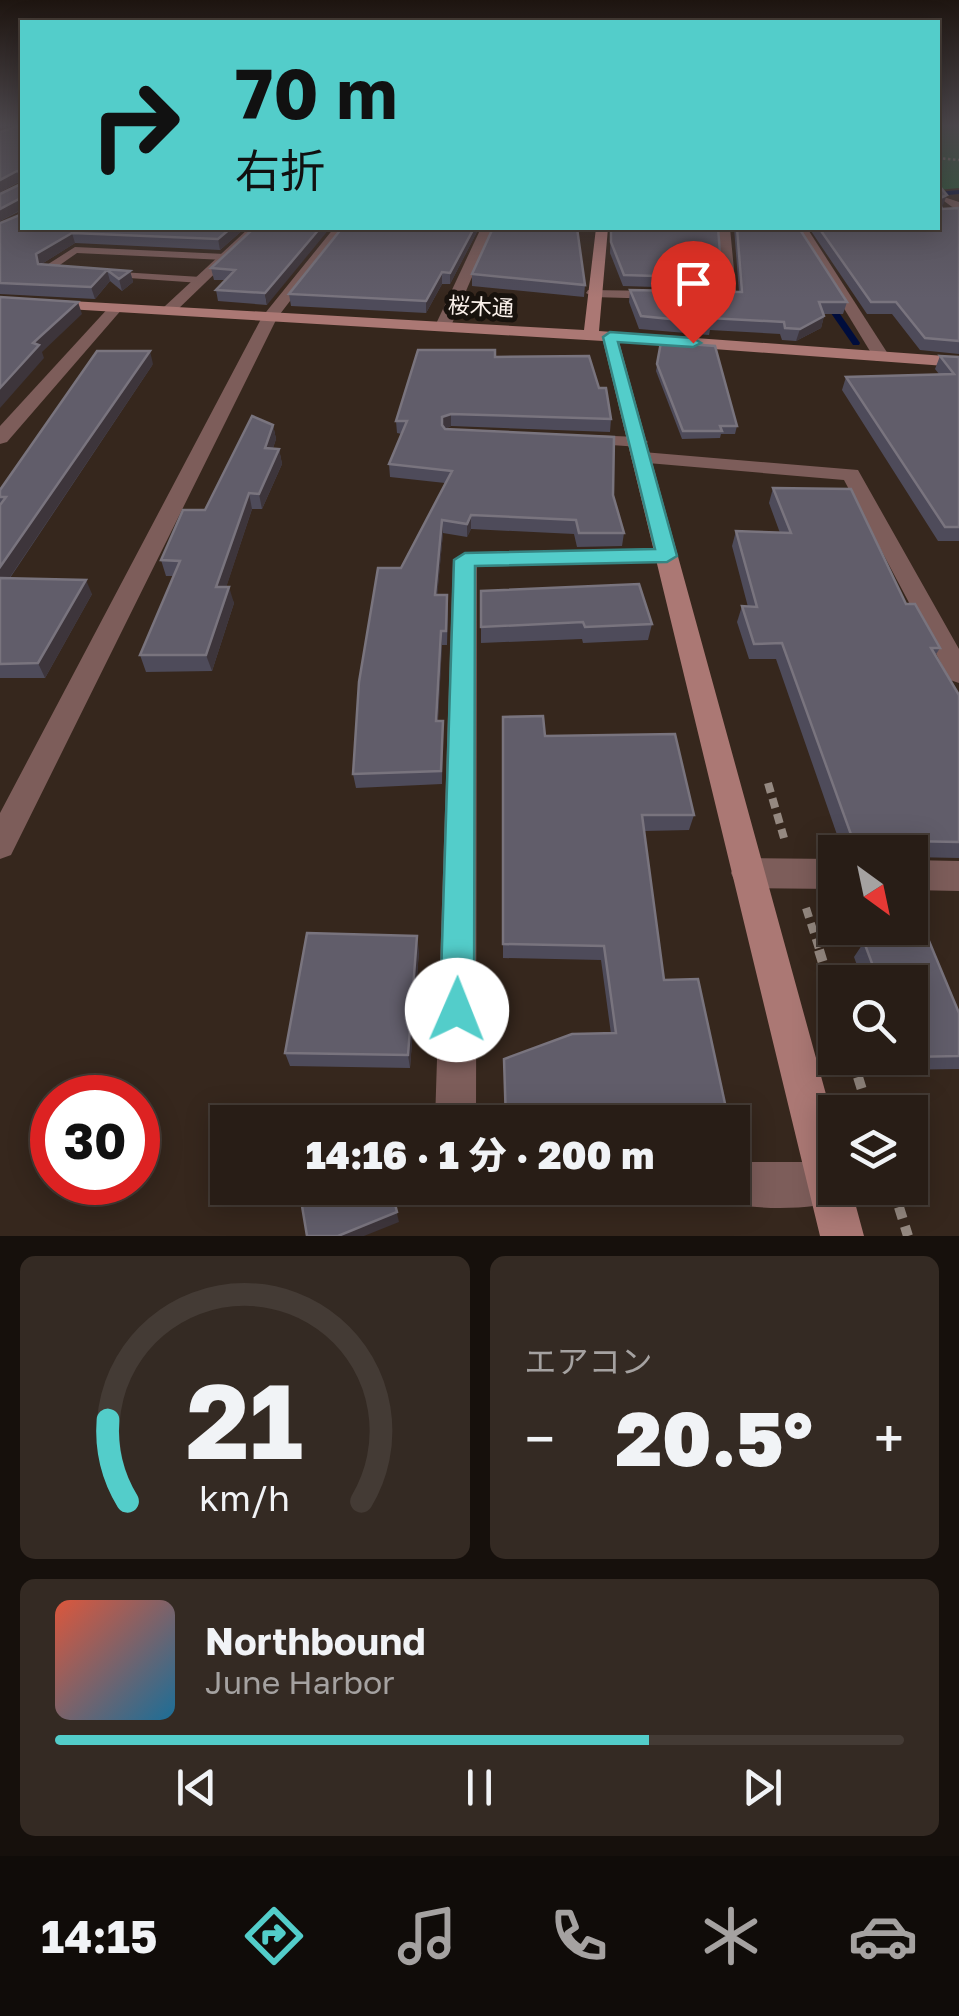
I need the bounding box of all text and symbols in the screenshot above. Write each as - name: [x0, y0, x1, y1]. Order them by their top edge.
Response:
- text: 70 m: [235, 50, 397, 134]
- icon: right: [70, 60, 200, 190]
- text: 右折: [235, 143, 325, 197]
- pin: [651, 241, 736, 344]
- icon: arrive: [666, 256, 721, 311]
- street label: 桜木通: [447, 291, 515, 321]
- north arrow: [818, 835, 928, 945]
- map controls: [818, 835, 928, 1205]
- position arrow: [405, 958, 509, 1062]
- button: search: [818, 965, 928, 1075]
- speed limit sign: 30: [30, 1075, 160, 1205]
- button: layers: [818, 1095, 928, 1205]
- text: 14:16 · 1 分 · 200 m: [306, 1132, 654, 1177]
- text: エアコン: [525, 1342, 653, 1380]
- text: 21: [186, 1357, 303, 1482]
- text: 20.5°: [616, 1392, 813, 1483]
- text: −: [525, 1405, 555, 1471]
- text: +: [874, 1405, 904, 1471]
- text: km/h: [199, 1476, 290, 1519]
- text: Northbound: [205, 1618, 426, 1663]
- text: June Harbor: [205, 1663, 395, 1701]
- icon: previous: [169, 1760, 224, 1815]
- icon: pause: [452, 1760, 507, 1815]
- icon: next: [735, 1760, 790, 1815]
- icon: directions: [239, 1901, 309, 1971]
- icon: music: [392, 1901, 462, 1971]
- icon: phone: [544, 1901, 614, 1971]
- icon: climate: [696, 1901, 766, 1971]
- icon: car: [848, 1901, 918, 1971]
- text: 14:15: [41, 1909, 157, 1963]

